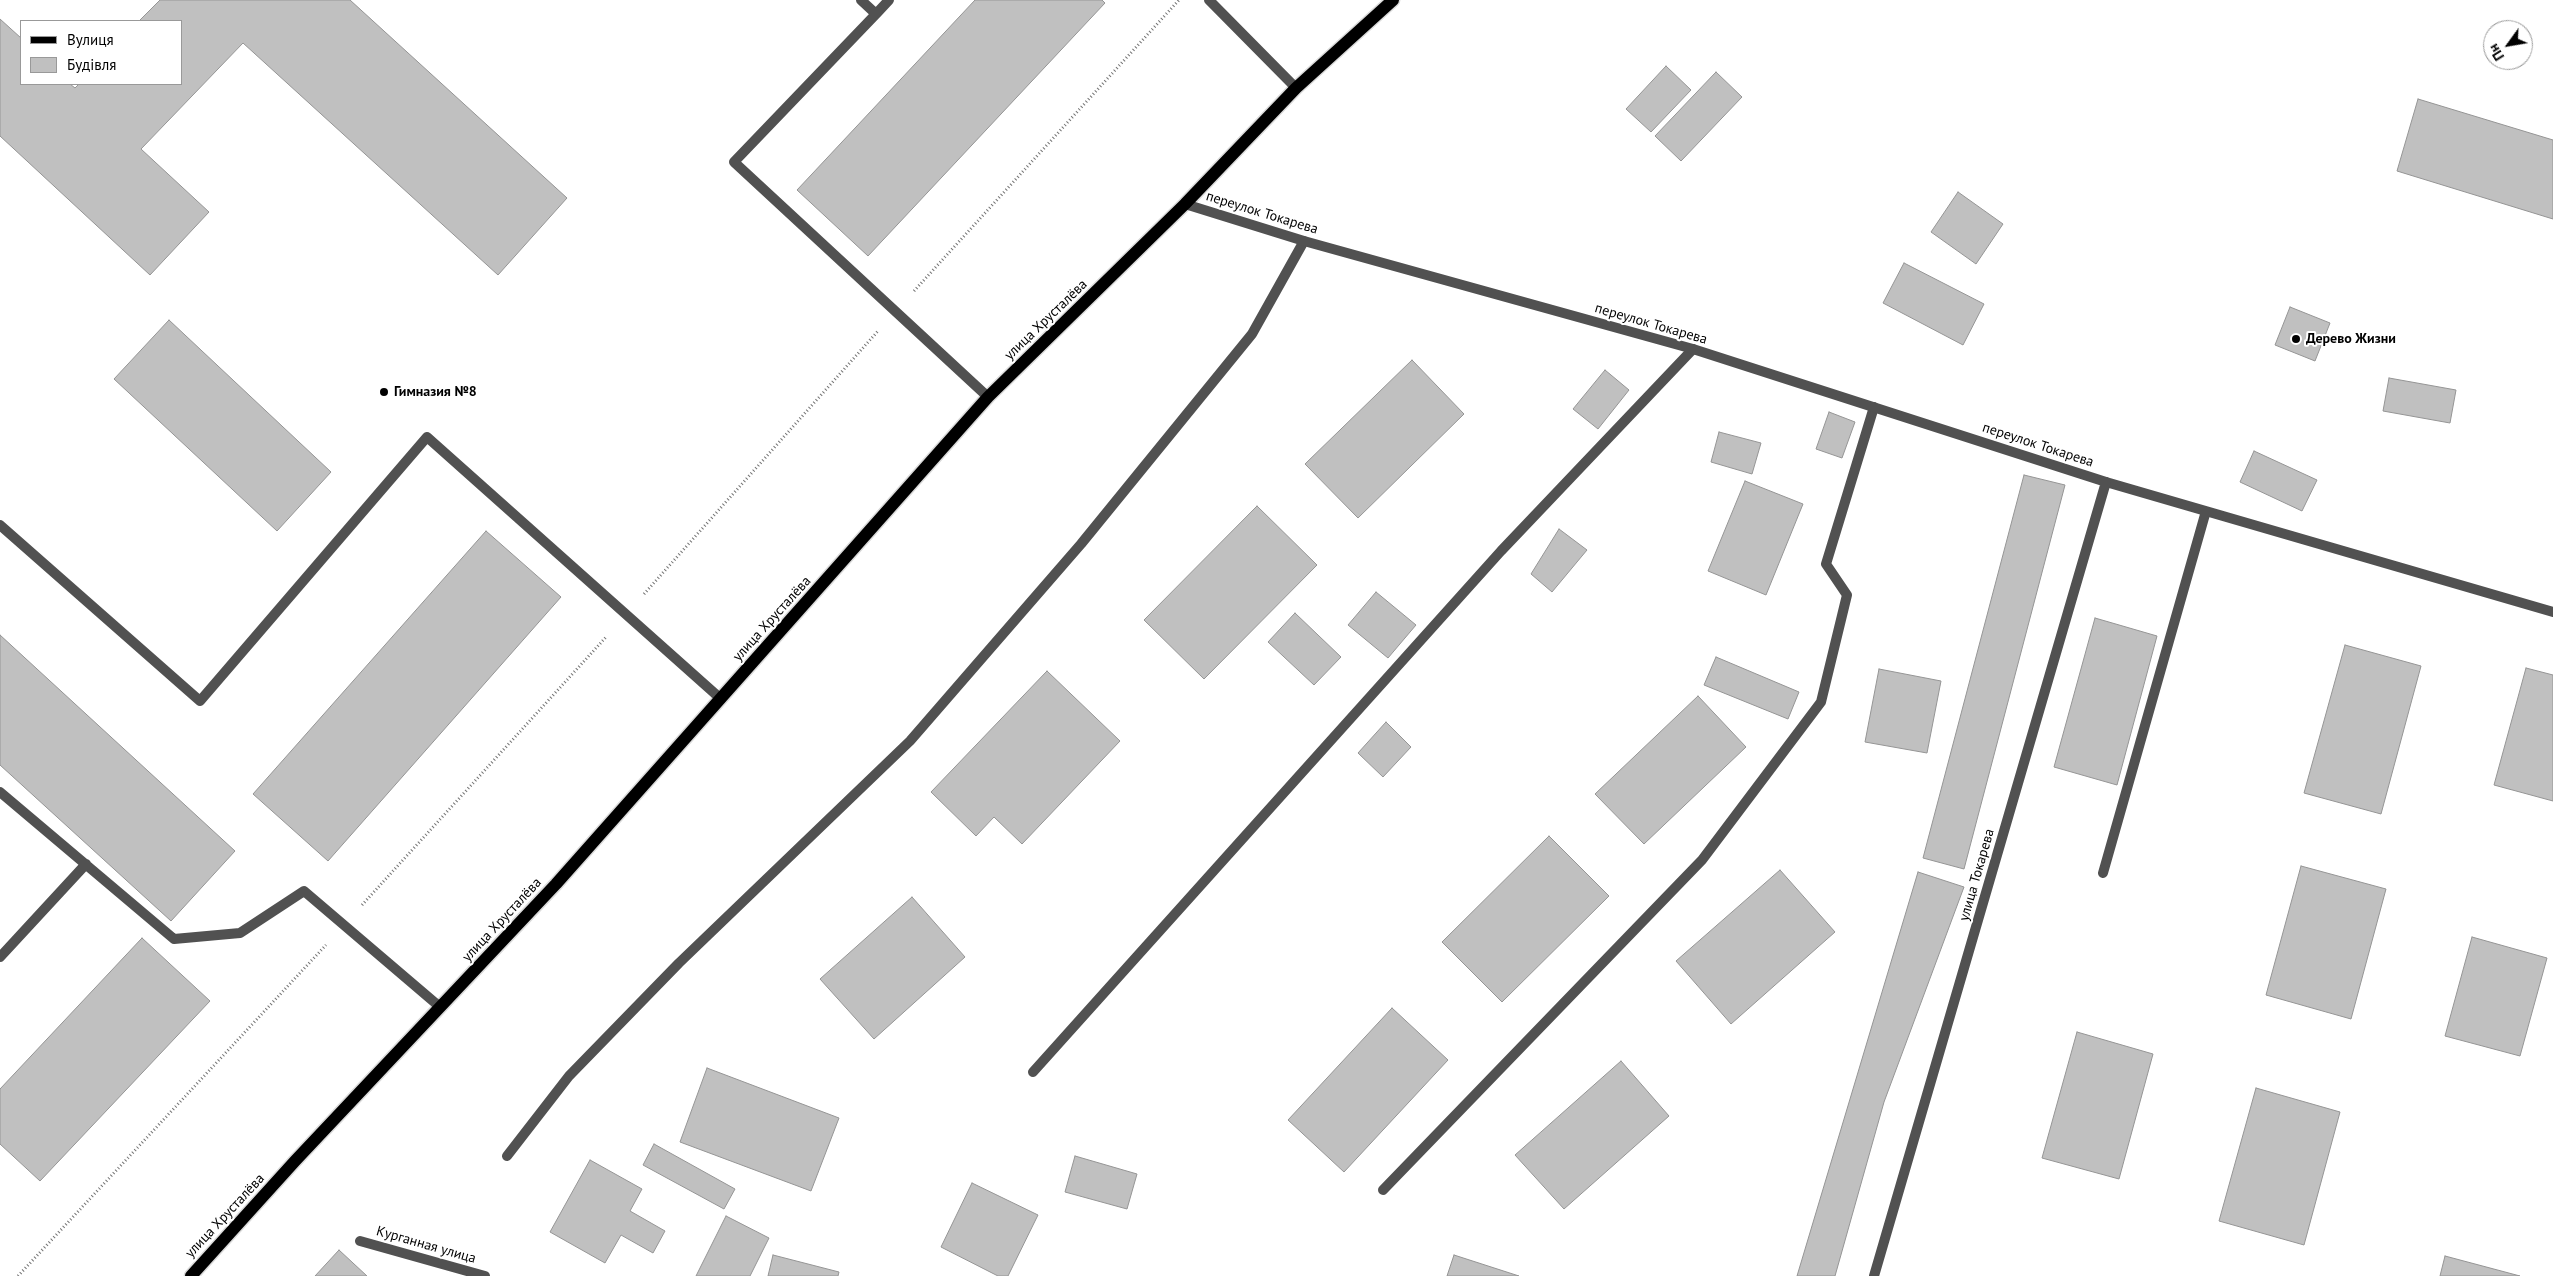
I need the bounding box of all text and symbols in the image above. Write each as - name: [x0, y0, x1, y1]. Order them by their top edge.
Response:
- legend: [20, 20, 182, 85]
- north arrow: [2483, 20, 2533, 70]
- text: Вулиця: [67, 30, 114, 49]
- text: Пн: [2484, 41, 2508, 64]
- text: Будівля: [67, 55, 116, 74]
- street label: переулок Токарева: [1204, 188, 1320, 238]
- street label: улица Хрусталёва: [1001, 276, 1091, 364]
- street label: переулок Токарева: [1593, 300, 1709, 348]
- place label: Дерево Жизни: [2306, 331, 2396, 347]
- marker: Дерево Жизни: [2290, 333, 2302, 345]
- place label: Гимназия №8: [394, 384, 477, 400]
- marker: Гимназия №8: [378, 386, 390, 398]
- street label: переулок Токарева: [1980, 419, 2096, 471]
- street label: улица Хрусталёва: [729, 573, 815, 665]
- street label: улица Токарева: [1956, 827, 1998, 923]
- street label: улица Хрусталёва: [459, 875, 545, 965]
- street label: улица Хрусталёва: [182, 1171, 268, 1261]
- street label: Курганная улица: [374, 1223, 478, 1267]

